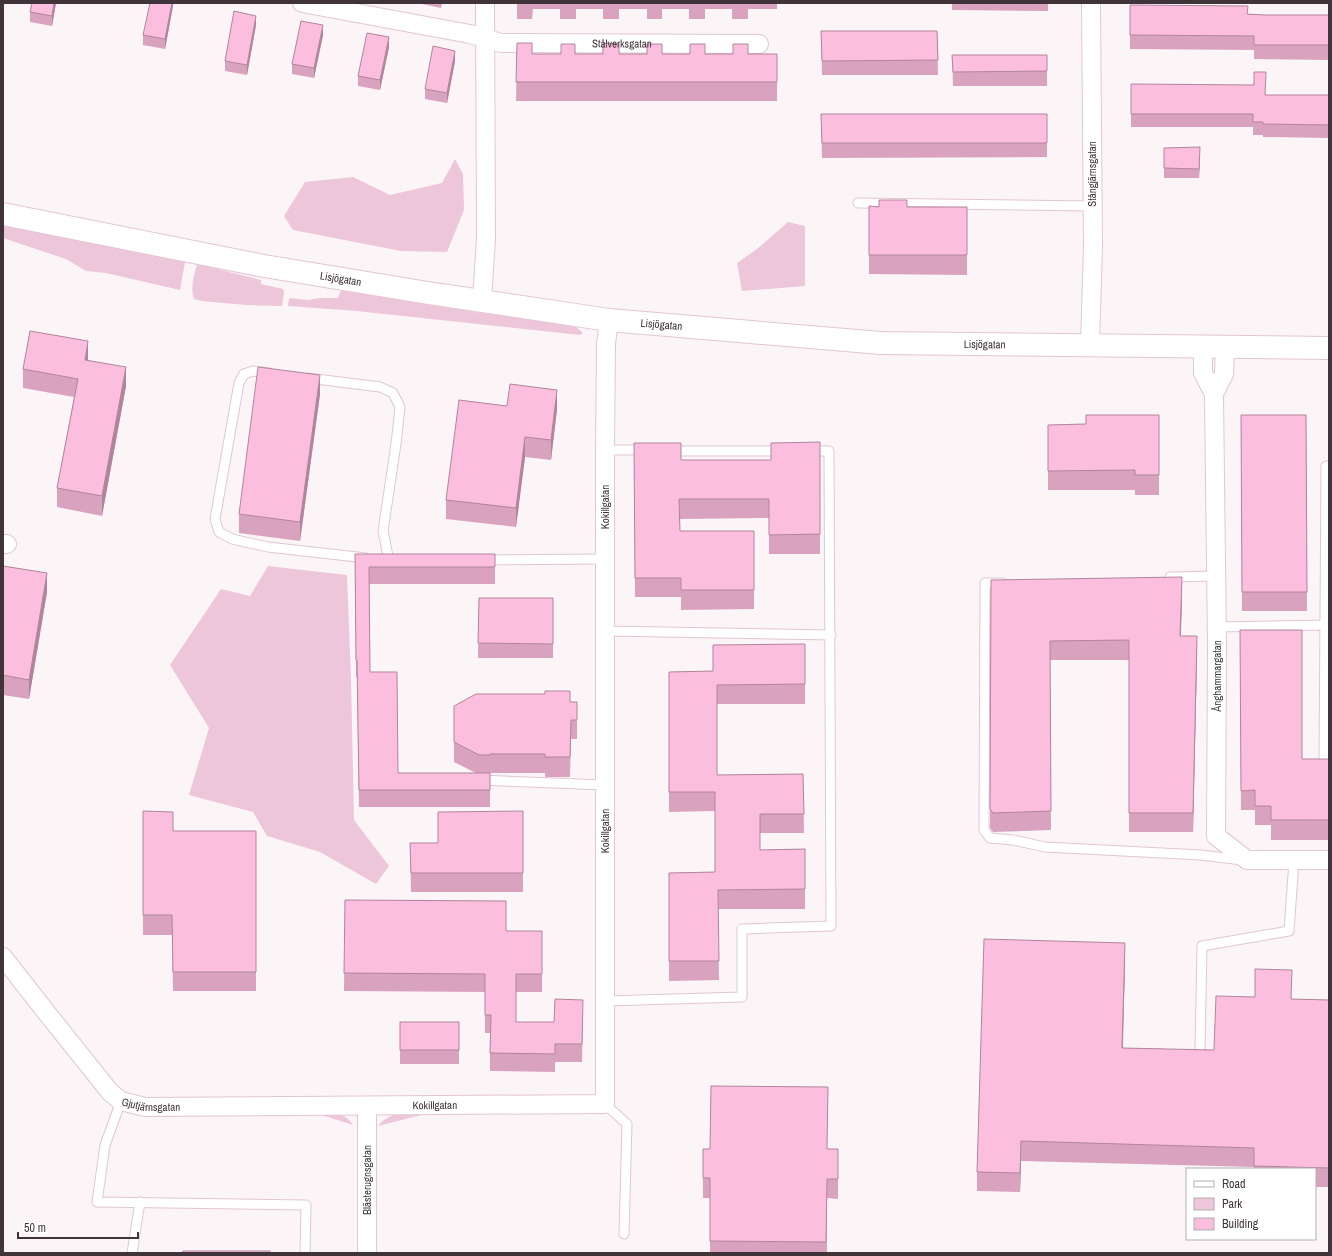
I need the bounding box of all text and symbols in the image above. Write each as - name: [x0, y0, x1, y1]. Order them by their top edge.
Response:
- street label: Stålverksgatan: [592, 36, 652, 51]
- street label: Stångjärnsgatan: [1085, 141, 1099, 207]
- street label: Lisjögatan: [319, 268, 363, 289]
- street label: Lisjögatan: [640, 316, 683, 333]
- street label: Lisjögatan: [964, 337, 1006, 351]
- street label: Kokillgatan: [598, 485, 612, 529]
- street label: Ånghammargatan: [1210, 640, 1224, 713]
- street label: Kokillgatan: [598, 809, 612, 853]
- street label: Gjutjärnsgatan: [120, 1094, 180, 1114]
- street label: Kokillgatan: [412, 1098, 457, 1112]
- street label: Blästerugnsgatan: [360, 1145, 374, 1215]
- legend: [1186, 1168, 1316, 1240]
- text: Road: [1222, 1176, 1246, 1192]
- text: Park: [1222, 1196, 1242, 1212]
- scale bar: [18, 1214, 138, 1240]
- text: Building: [1222, 1216, 1259, 1232]
- text: 50 m: [24, 1220, 46, 1236]

